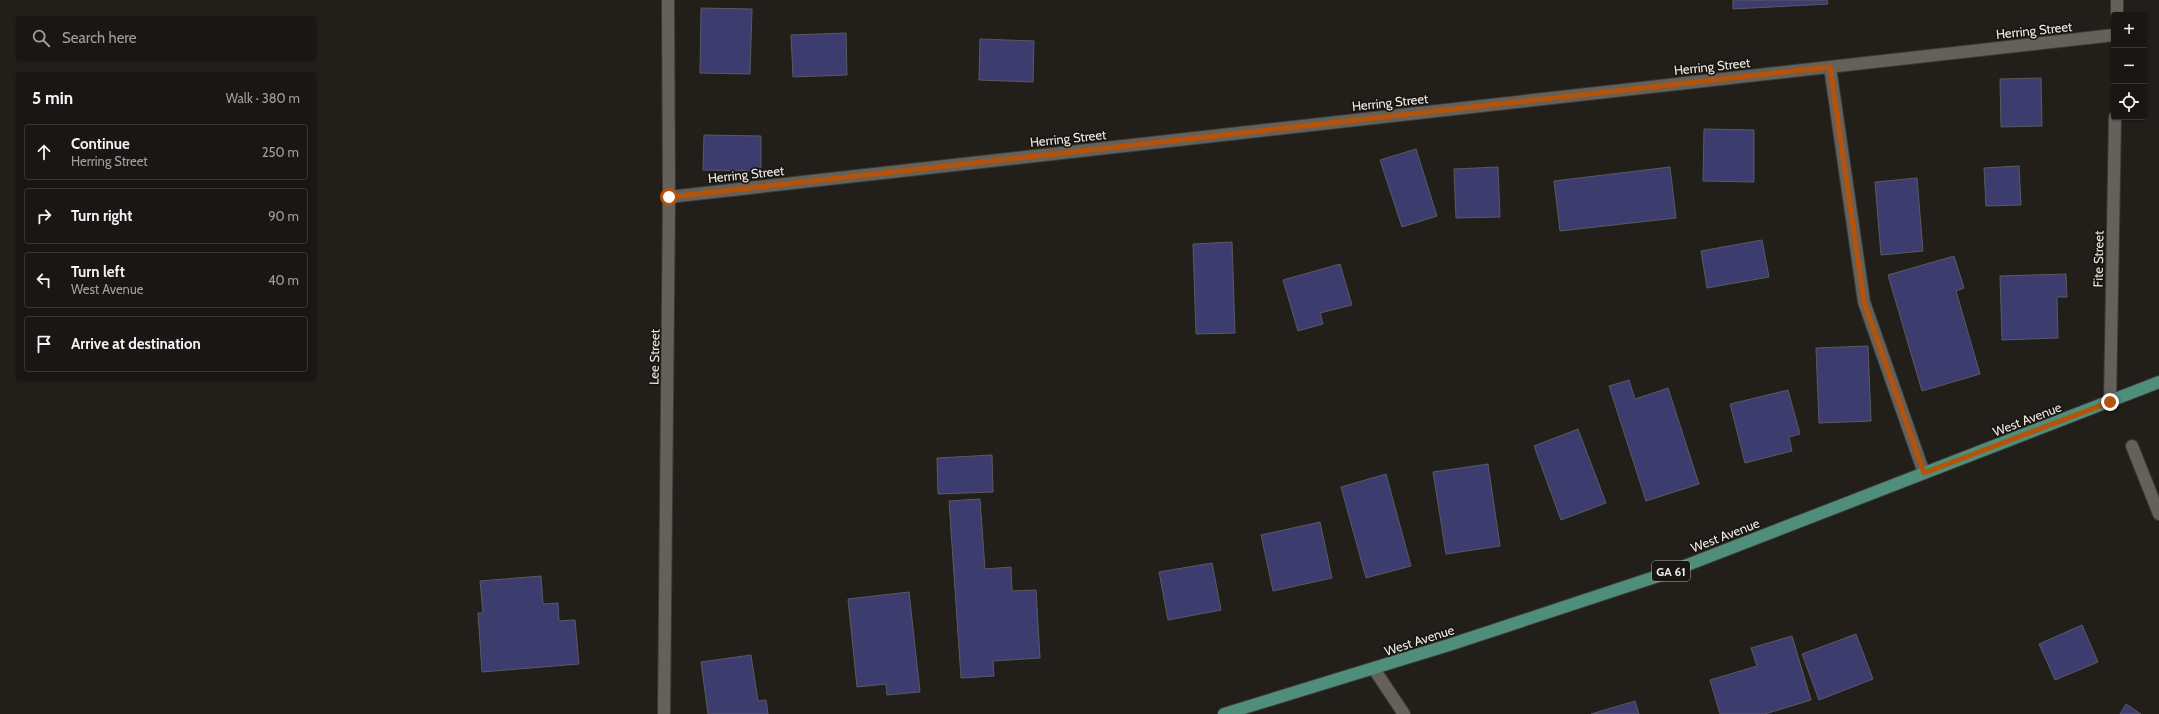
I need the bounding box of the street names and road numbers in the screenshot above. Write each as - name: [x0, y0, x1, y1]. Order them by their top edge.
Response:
- street label: Herring Street: [1995, 18, 2074, 42]
- street label: Herring Street: [1673, 54, 1752, 78]
- street label: Herring Street: [1351, 90, 1430, 114]
- street label: Herring Street: [1029, 126, 1108, 150]
- street label: Herring Street: [707, 162, 786, 186]
- street label: Fite Street: [2090, 230, 2107, 288]
- street label: Lee Street: [646, 328, 662, 385]
- street label: West Avenue: [1990, 398, 2064, 439]
- street label: West Avenue: [1688, 514, 1762, 555]
- road number: GA 61: [1652, 561, 1690, 581]
- street label: West Avenue: [1382, 621, 1456, 659]

